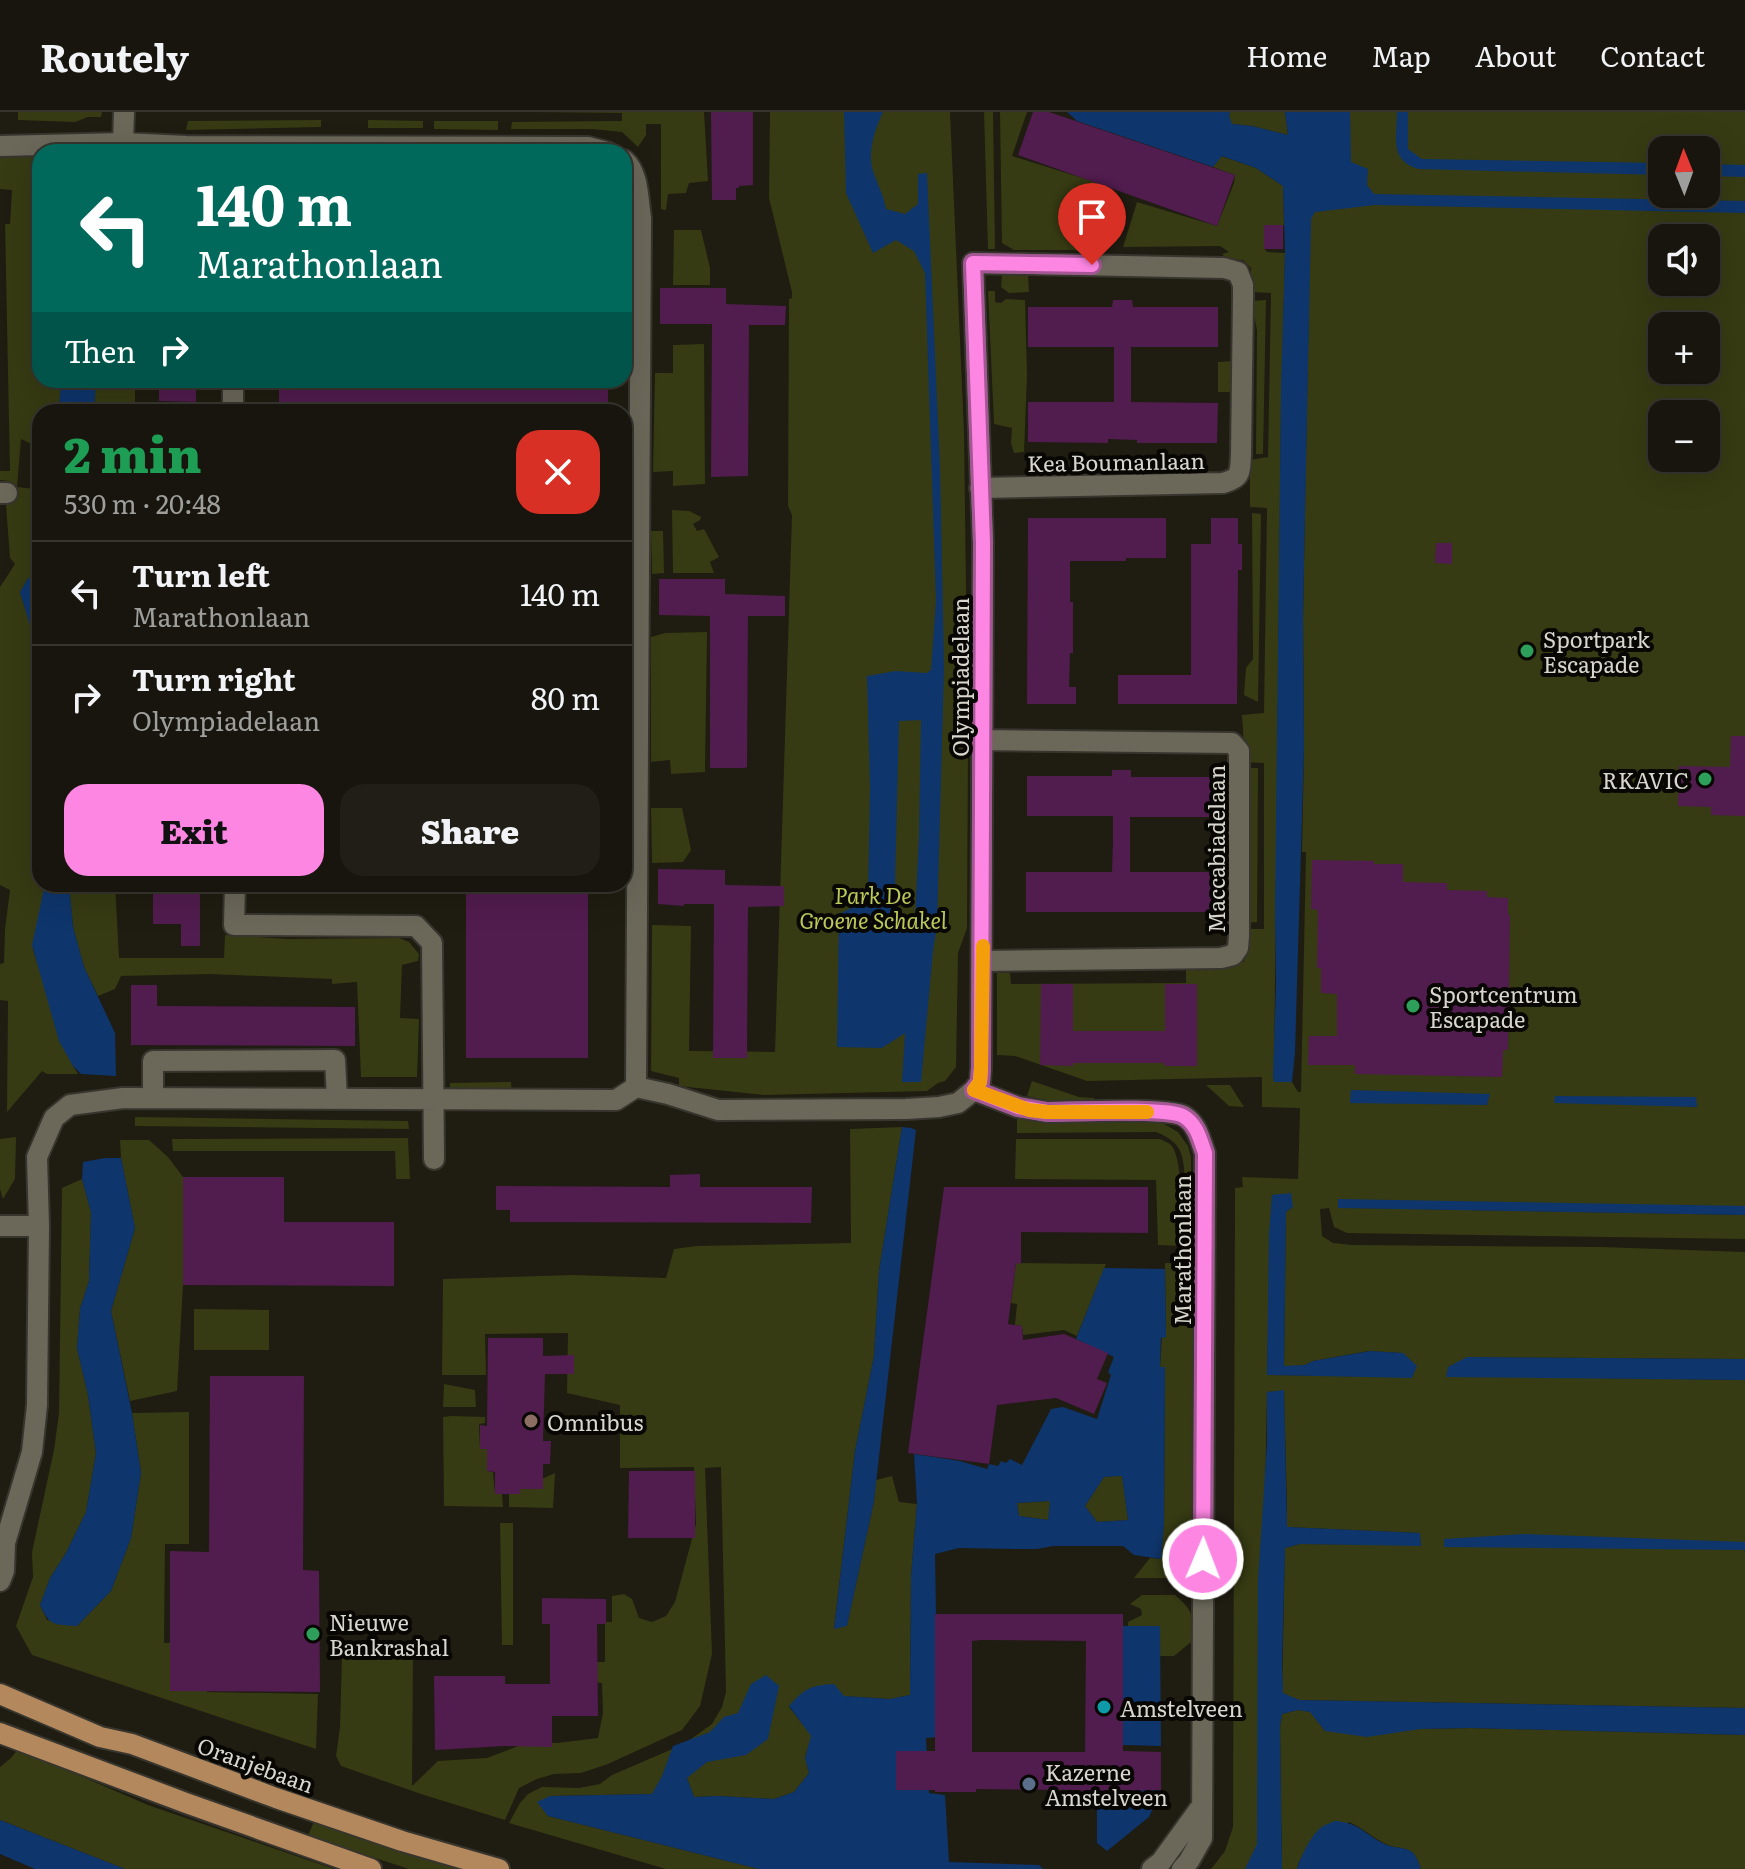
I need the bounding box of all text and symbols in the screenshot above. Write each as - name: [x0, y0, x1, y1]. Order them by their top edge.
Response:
- text: Routely: [40, 27, 189, 84]
- text: Home: [1246, 34, 1327, 76]
- text: Map: [1371, 34, 1431, 76]
- text: About: [1475, 34, 1556, 76]
- text: Contact: [1600, 34, 1705, 76]
- north arrow: [1648, 136, 1720, 208]
- map controls: [1648, 136, 1720, 472]
- text: 140 m: [196, 160, 352, 243]
- icon: left: [64, 176, 168, 280]
- pin: [1058, 183, 1126, 265]
- icon: arrive: [1070, 195, 1114, 239]
- button: sound: [1648, 224, 1720, 296]
- text: Marathonlaan: [196, 236, 443, 289]
- button: +: [1648, 312, 1720, 384]
- text: Then: [64, 328, 136, 372]
- icon: right: [152, 328, 196, 372]
- button: −: [1648, 400, 1720, 472]
- text: 2 min: [64, 417, 202, 488]
- button: close: [516, 430, 600, 514]
- street label: Kea Boumanlaan: [1027, 443, 1205, 479]
- text: 530 m · 20:48: [64, 483, 221, 522]
- text: Turn left: [132, 552, 270, 596]
- icon: left: [64, 571, 108, 615]
- text: 140 m: [520, 571, 600, 615]
- text: Marathonlaan: [132, 596, 310, 635]
- street label: Olympiadelaan: [943, 597, 976, 757]
- place label: Sportpark Escapade: [1543, 622, 1650, 680]
- marker: Sportpark Escapade: [1518, 642, 1536, 660]
- text: Turn right: [132, 656, 296, 700]
- icon: right: [64, 675, 108, 719]
- text: 80 m: [531, 675, 600, 719]
- text: Olympiadelaan: [132, 700, 320, 739]
- place label: RKAVIC: [1602, 763, 1689, 796]
- street label: Maccabiadelaan: [1199, 765, 1232, 933]
- marker: RKAVIC: [1696, 770, 1714, 788]
- button: Exit: [64, 784, 324, 876]
- button: Share: [340, 784, 600, 876]
- park label: Park De Groene Schakel: [799, 878, 948, 936]
- place label: Sportcentrum Escapade: [1429, 977, 1578, 1035]
- marker: Sportcentrum Escapade: [1404, 997, 1422, 1015]
- street label: Marathonlaan: [1165, 1175, 1198, 1325]
- place label: Omnibus: [547, 1405, 643, 1438]
- marker: Omnibus: [522, 1412, 540, 1430]
- position arrow: [1161, 1517, 1245, 1601]
- place label: Nieuwe Bankrashal: [329, 1605, 449, 1663]
- marker: Nieuwe Bankrashal: [304, 1625, 322, 1643]
- place label: Amstelveen: [1120, 1691, 1243, 1724]
- marker: Amstelveen: [1095, 1698, 1113, 1716]
- street label: Oranjebaan: [193, 1728, 319, 1800]
- place label: Kazerne Amstelveen: [1045, 1755, 1168, 1813]
- marker: Kazerne Amstelveen: [1020, 1775, 1038, 1793]

